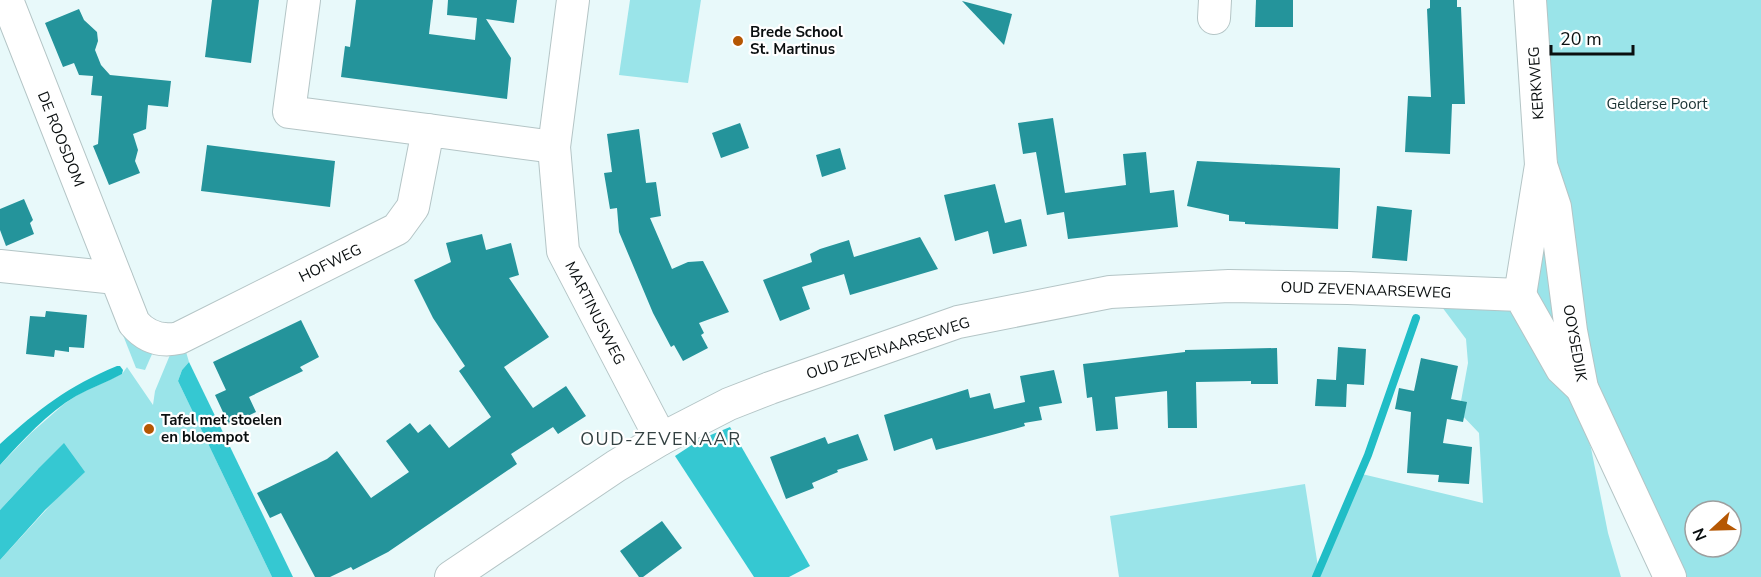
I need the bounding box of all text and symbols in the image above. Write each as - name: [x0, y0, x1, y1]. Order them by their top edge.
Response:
- scale bar: [1551, 18, 1634, 56]
- place label: Brede School St. Martinus: [750, 22, 843, 59]
- text: 20 m: [1560, 27, 1602, 51]
- marker: Brede School St. Martinus: [731, 34, 745, 48]
- street label: KERKWEG: [1523, 46, 1549, 120]
- street label: DE ROOSDOM: [33, 88, 89, 190]
- park label: Gelderse Poort: [1606, 94, 1708, 114]
- street label: HOFWEG: [295, 239, 365, 287]
- street label: MARTINUSWEG: [560, 258, 630, 368]
- street label: OUD ZEVENAARSEWEG: [1280, 277, 1452, 303]
- street label: OOYSEDIJK: [1558, 303, 1592, 384]
- street label: OUD ZEVENAARSEWEG: [804, 312, 972, 384]
- place label: Tafel met stoelen en bloempot: [161, 410, 282, 447]
- marker: Tafel met stoelen en bloempot: [142, 422, 156, 436]
- district label: OUD-ZEVENAAR: [580, 427, 742, 451]
- north arrow: [1683, 499, 1743, 559]
- text: N: [1688, 525, 1712, 544]

